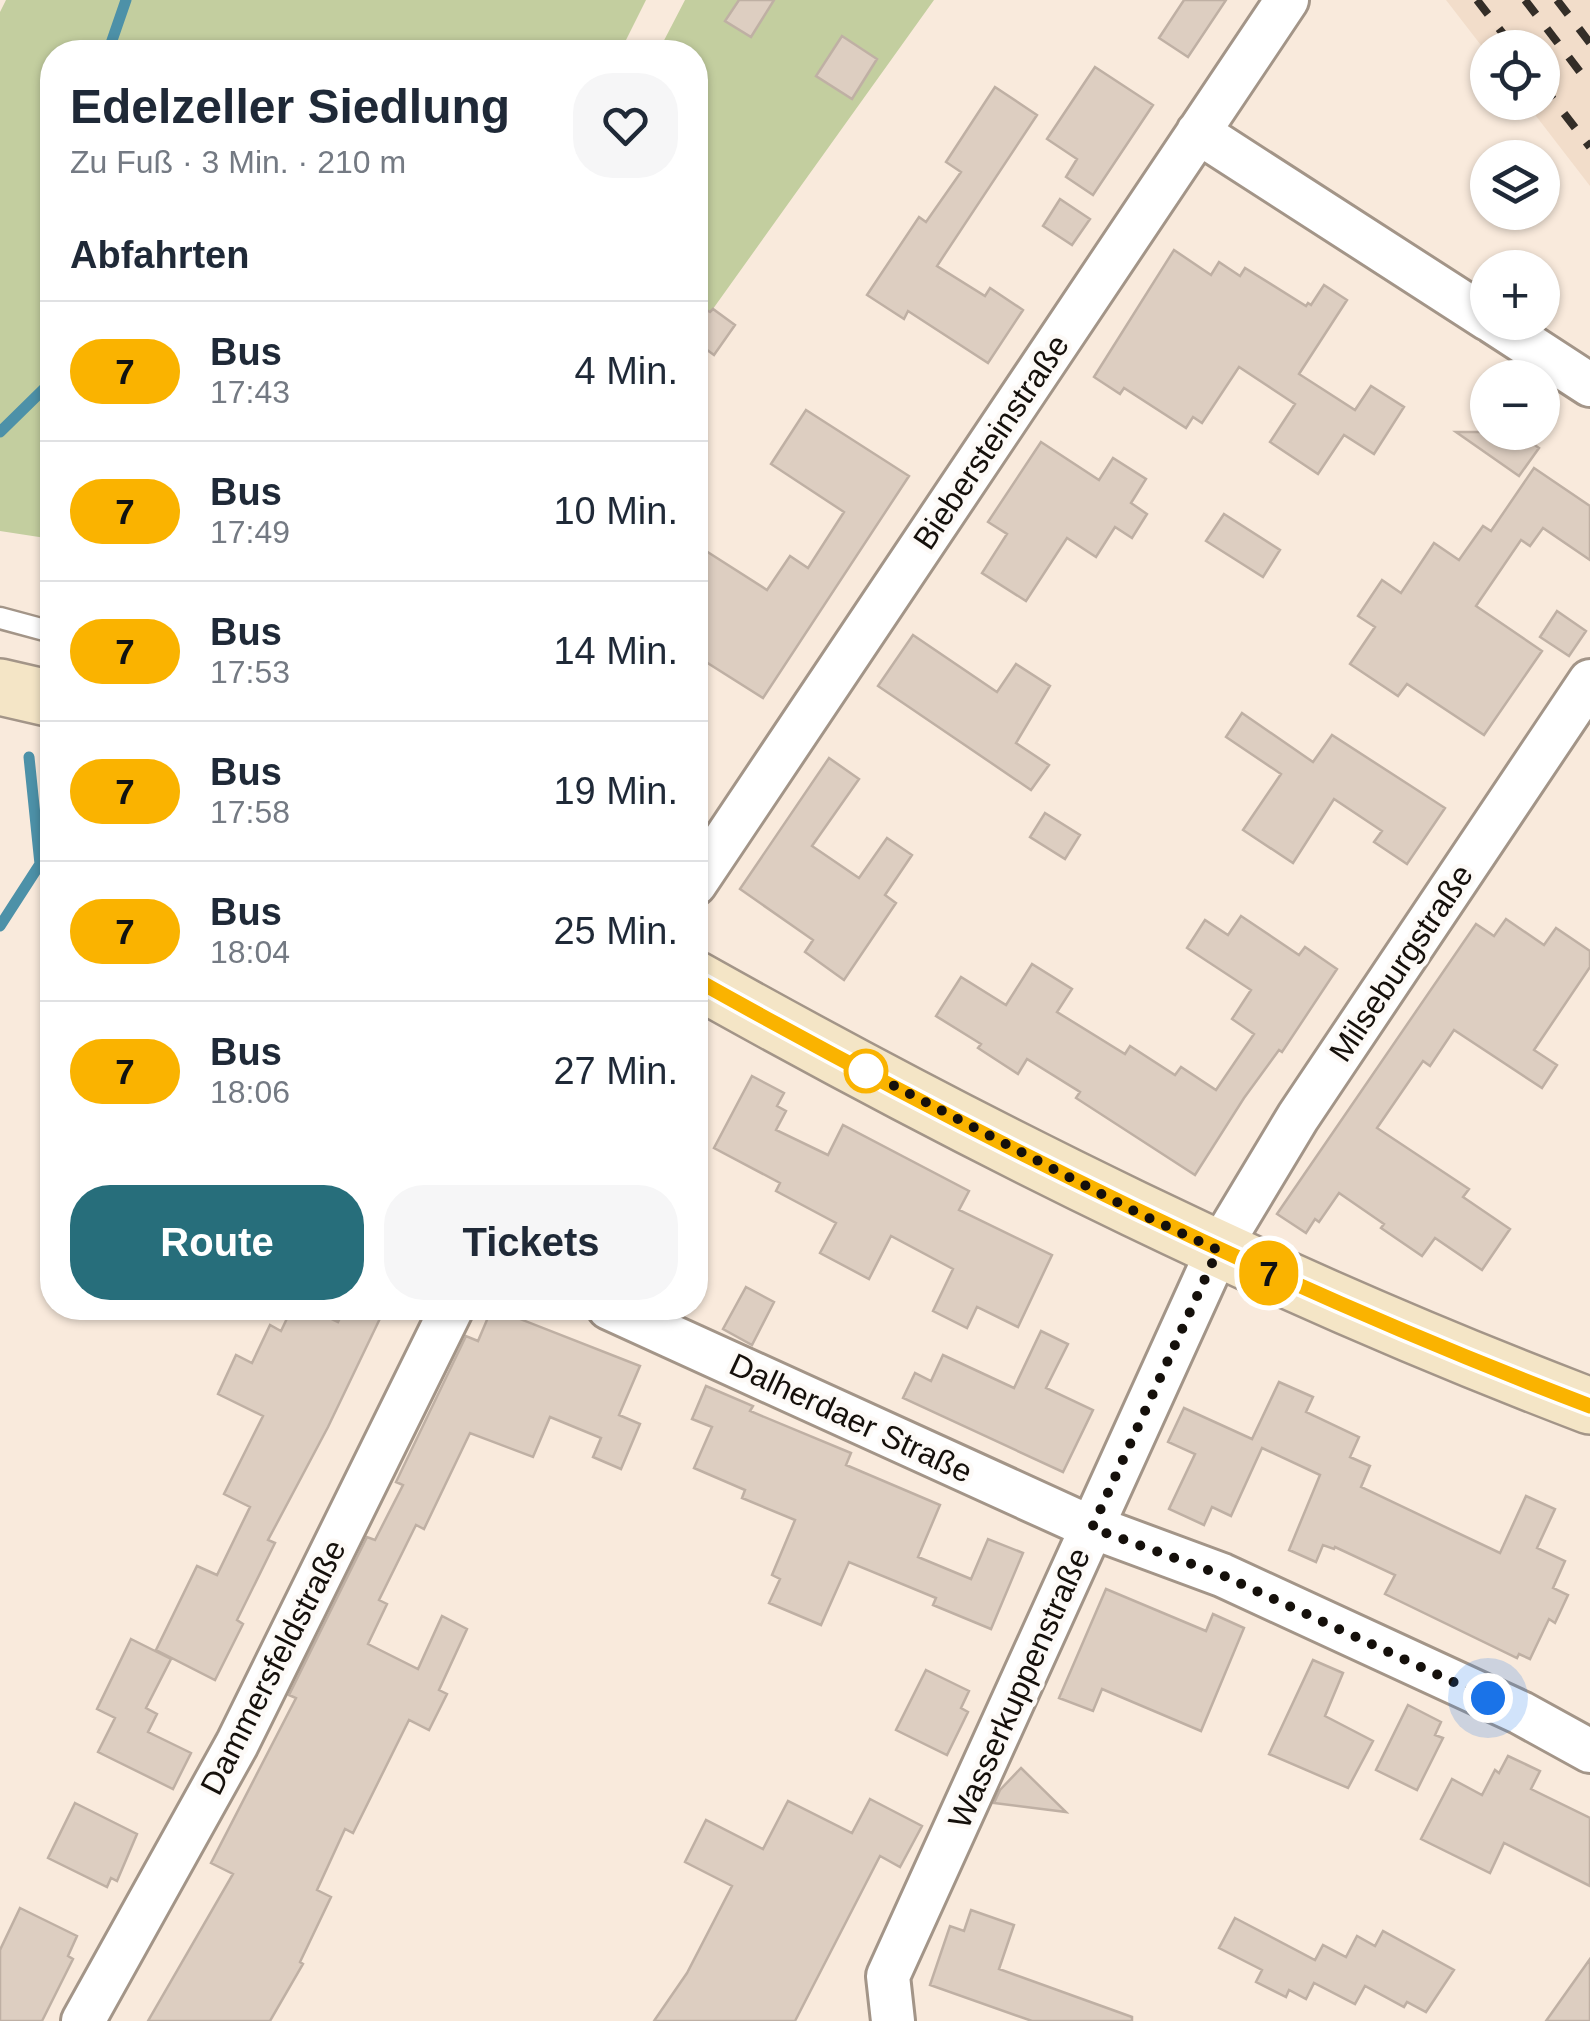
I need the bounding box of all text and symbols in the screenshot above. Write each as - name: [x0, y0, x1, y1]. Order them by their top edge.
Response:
- map controls: [1470, 30, 1560, 450]
- button: locate: [1470, 30, 1560, 120]
- button: heart: [573, 73, 678, 178]
- text: Edelzeller Siedlung: [70, 80, 510, 133]
- button: layers: [1470, 140, 1560, 230]
- text: Zu Fuß · 3 Min. · 210 m: [70, 144, 406, 180]
- text: Abfahrten: [70, 234, 249, 276]
- button: +: [1470, 250, 1560, 340]
- street label: Biebersteinstraße: [906, 328, 1076, 556]
- text: Bus: [210, 331, 282, 373]
- text: 4 Min.: [575, 350, 678, 392]
- text: 7: [115, 352, 135, 391]
- button: −: [1470, 360, 1560, 450]
- text: 17:43: [210, 374, 290, 410]
- text: Bus: [210, 471, 282, 513]
- text: 10 Min.: [553, 490, 678, 532]
- text: 7: [115, 492, 135, 531]
- text: 17:49: [210, 514, 290, 550]
- text: Bus: [210, 611, 282, 653]
- text: 14 Min.: [553, 630, 678, 672]
- text: 7: [115, 632, 135, 671]
- text: 17:53: [210, 654, 290, 690]
- text: Bus: [210, 751, 282, 793]
- text: 19 Min.: [553, 770, 678, 812]
- text: 7: [115, 772, 135, 811]
- text: 17:58: [210, 794, 290, 830]
- street label: Milseburgstraße: [1322, 858, 1480, 1068]
- text: Bus: [210, 891, 282, 933]
- text: 25 Min.: [553, 910, 678, 952]
- text: 7: [115, 912, 135, 951]
- text: 18:04: [210, 934, 290, 970]
- text: Bus: [210, 1031, 282, 1073]
- text: 27 Min.: [553, 1050, 678, 1092]
- unlabelled marker: [845, 1050, 887, 1092]
- text: 7: [115, 1052, 135, 1091]
- text: 18:06: [210, 1074, 290, 1110]
- button: Route: [70, 1185, 364, 1300]
- button: Tickets: [384, 1185, 678, 1300]
- line badge: 7: [1236, 1240, 1302, 1306]
- text: 7: [1259, 1254, 1279, 1293]
- street label: Dalherdaer Straße: [724, 1346, 978, 1490]
- street label: Dammersfeldstraße: [193, 1534, 353, 1800]
- street label: Wasserkuppenstraße: [941, 1542, 1097, 1834]
- your location: [1463, 1673, 1513, 1723]

